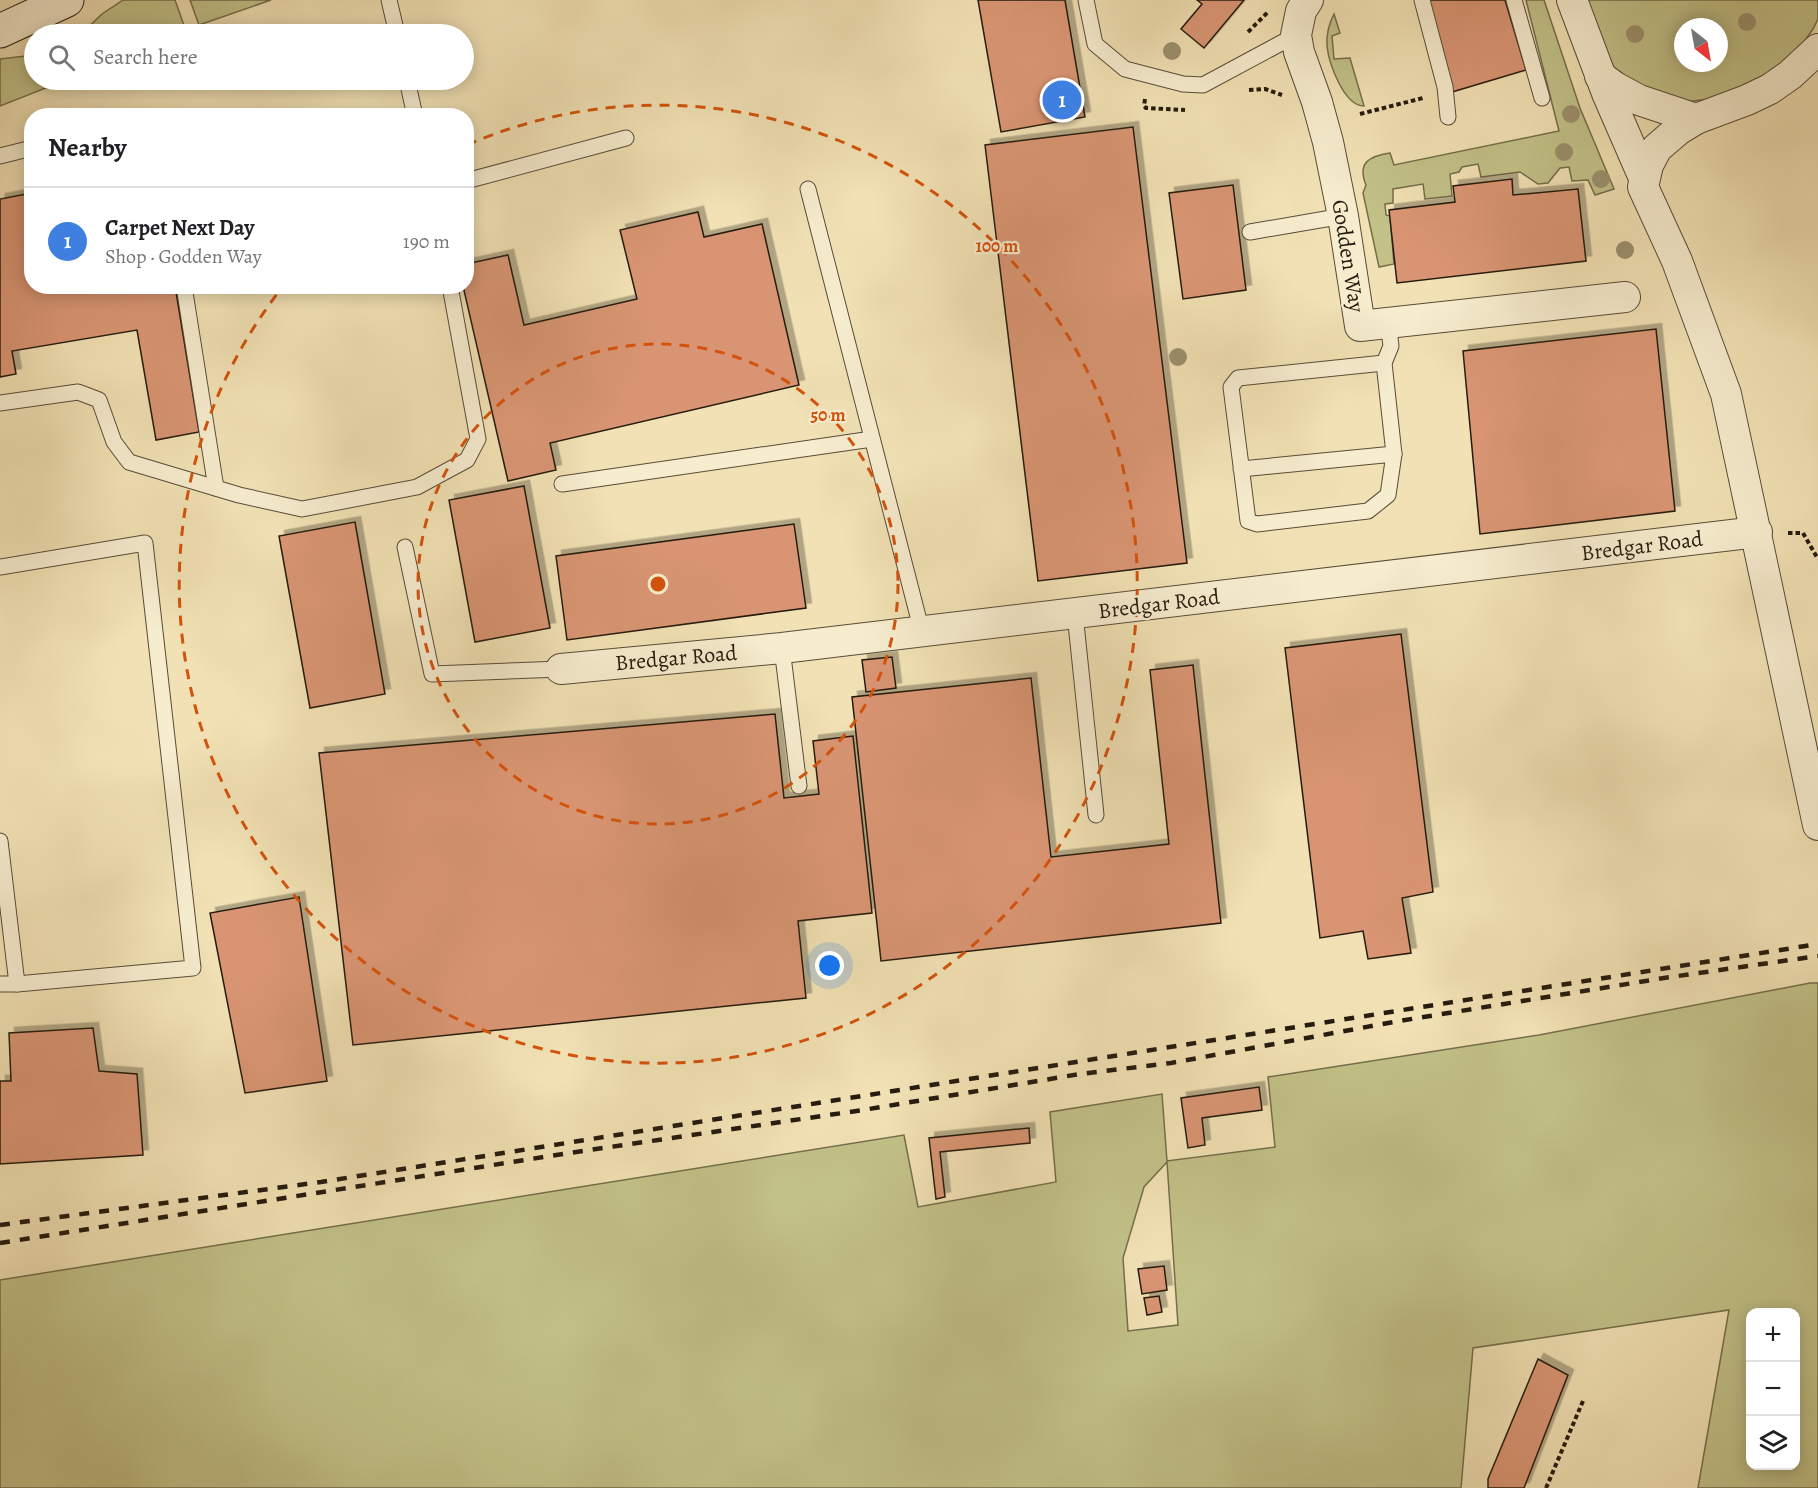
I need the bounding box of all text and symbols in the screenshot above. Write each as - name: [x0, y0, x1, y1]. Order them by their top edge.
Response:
- north arrow: [1674, 18, 1728, 72]
- search box: [24, 24, 474, 90]
- icon: search: [45, 41, 78, 74]
- text: Search here: [93, 42, 198, 72]
- pin: 1: [1042, 78, 1082, 122]
- text: Nearby: [48, 130, 127, 165]
- street label: Godden Way: [1324, 198, 1372, 315]
- text: Carpet Next Day: [105, 213, 255, 243]
- text: 1: [64, 228, 71, 255]
- text: 190 m: [403, 228, 450, 255]
- text: 100 m: [976, 234, 1018, 258]
- text: Shop · Godden Way: [105, 243, 262, 270]
- text: 50 m: [811, 403, 845, 427]
- street label: Bredgar Road: [1579, 524, 1705, 568]
- centre of rings: [648, 574, 668, 594]
- street label: Bredgar Road: [1096, 582, 1222, 626]
- street label: Bredgar Road: [614, 638, 738, 678]
- your location: [815, 951, 844, 980]
- map controls: [1746, 1308, 1800, 1470]
- button: +: [1746, 1308, 1800, 1362]
- button: −: [1746, 1362, 1800, 1416]
- button: layers: [1746, 1416, 1800, 1470]

